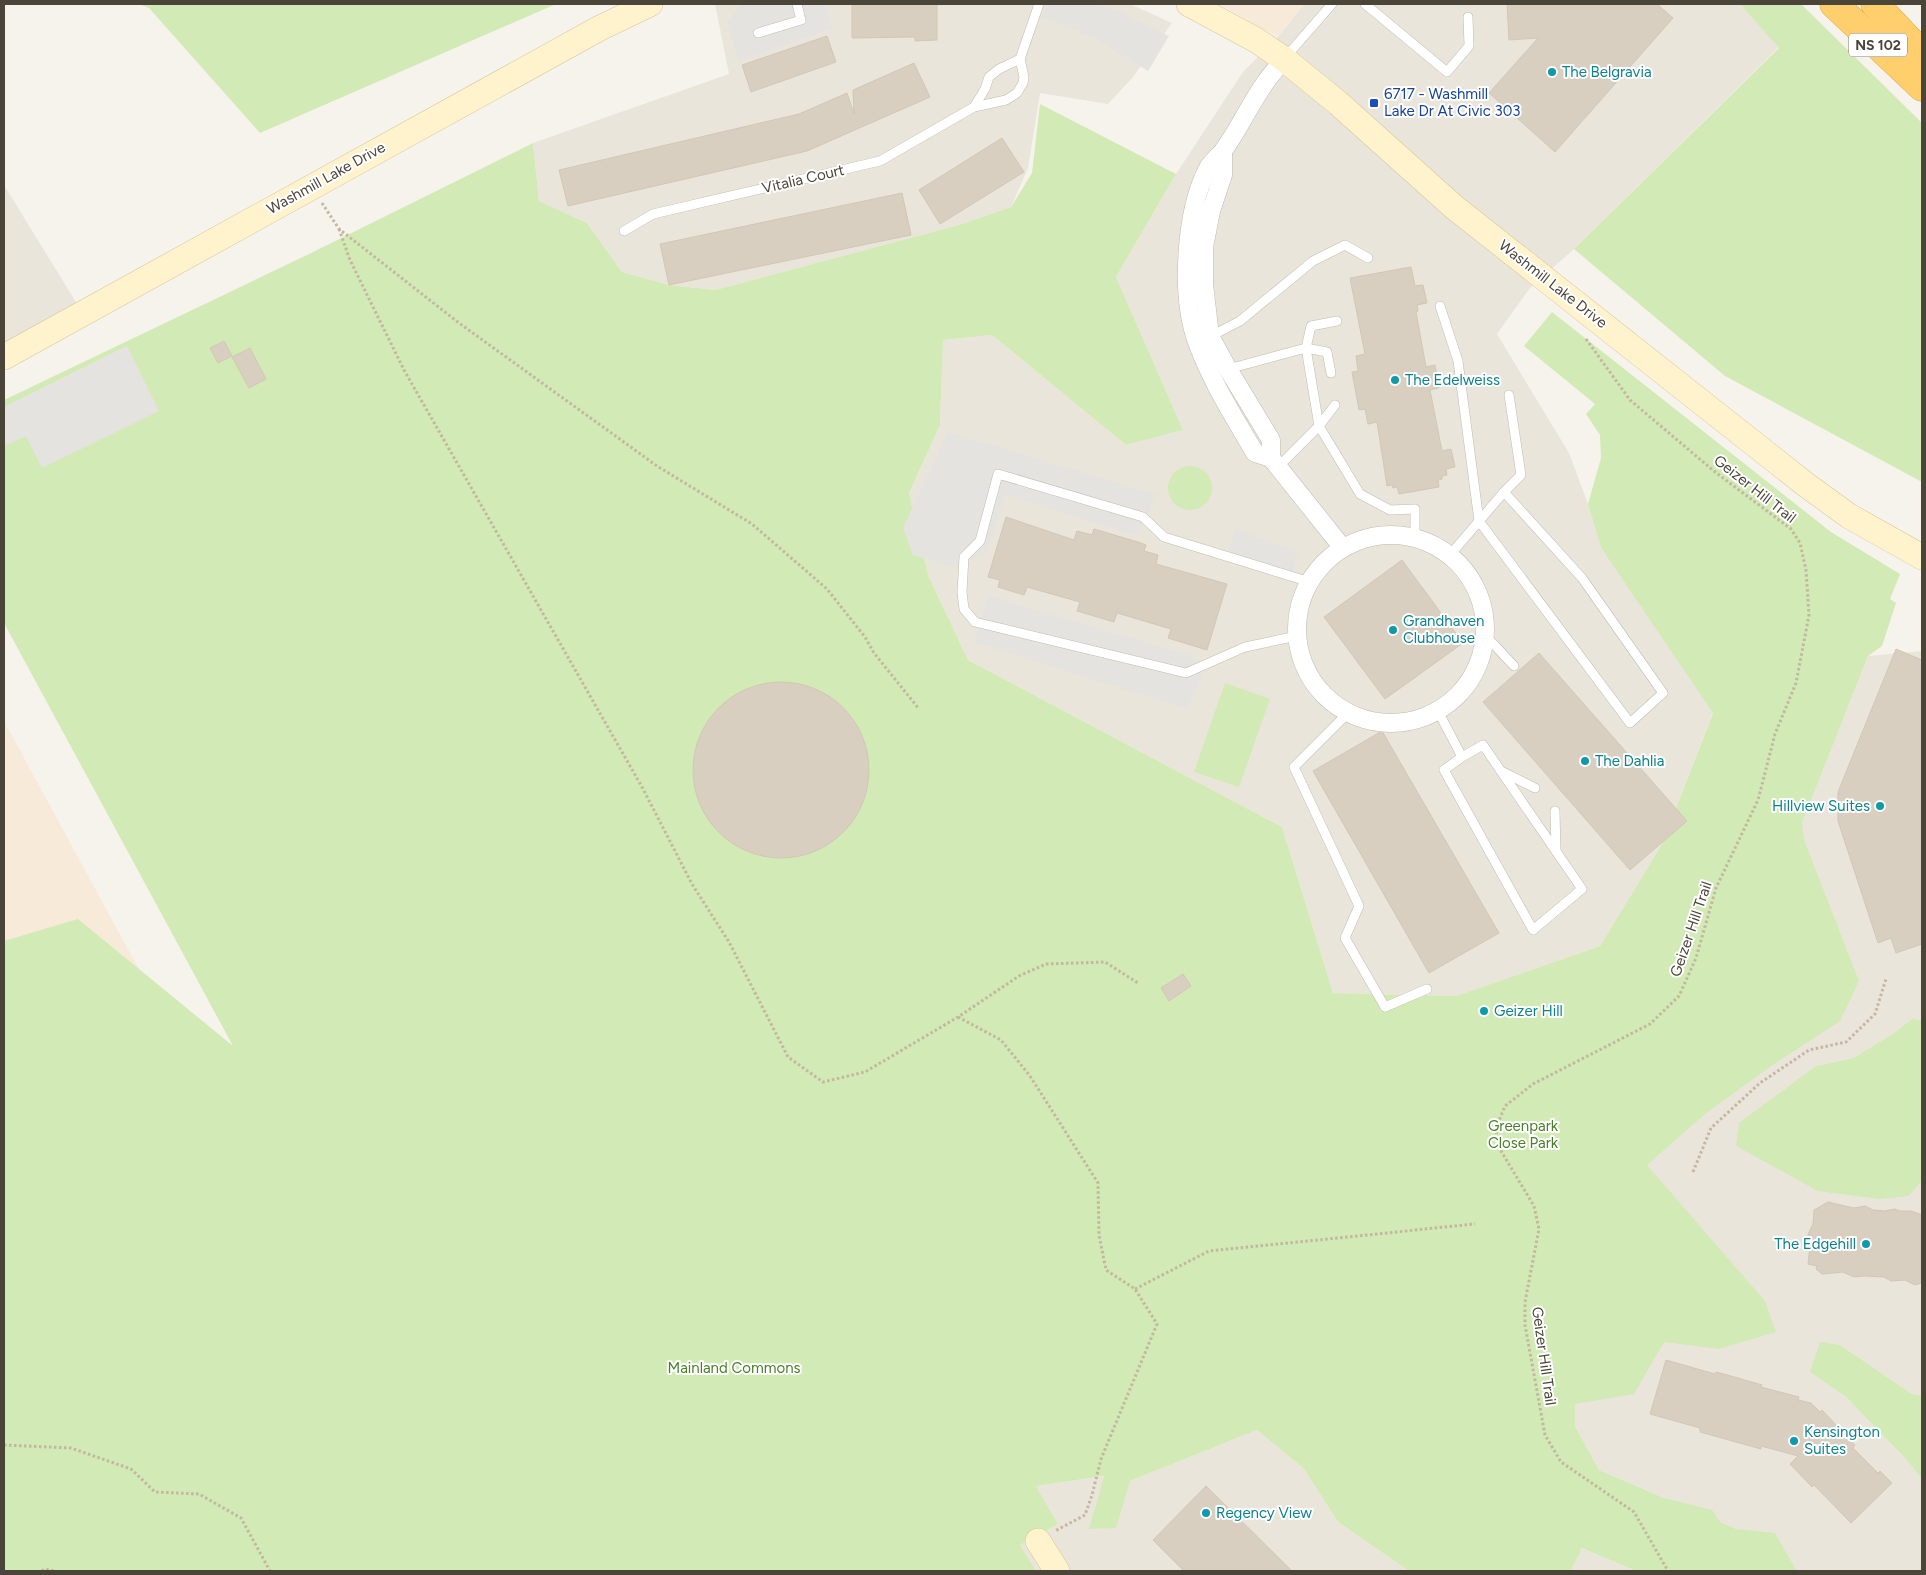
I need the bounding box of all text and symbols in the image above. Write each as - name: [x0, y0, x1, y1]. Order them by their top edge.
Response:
- road number: NS 102: [1849, 34, 1907, 56]
- place label: The Belgravia: [1562, 63, 1652, 81]
- marker: The Belgravia: [1546, 66, 1558, 78]
- place label: 6717 - Washmill Lake Dr At Civic 303: [1384, 85, 1520, 120]
- marker: 6717 - Washmill Lake Dr At Civic 303: [1368, 97, 1380, 109]
- street label: Washmill Lake Drive: [264, 138, 388, 218]
- street label: Vitalia Court: [760, 161, 846, 197]
- street label: Washmill Lake Drive: [1495, 236, 1611, 332]
- place label: The Edelweiss: [1405, 371, 1500, 389]
- marker: The Edelweiss: [1389, 374, 1401, 386]
- street label: Geizer Hill Trail: [1710, 451, 1800, 527]
- place label: Grandhaven Clubhouse: [1403, 612, 1484, 647]
- marker: Grandhaven Clubhouse: [1387, 624, 1399, 636]
- place label: The Dahlia: [1595, 752, 1664, 770]
- marker: The Dahlia: [1579, 755, 1591, 767]
- place label: Hillview Suites: [1772, 797, 1870, 815]
- marker: Hillview Suites: [1874, 800, 1886, 812]
- street label: Geizer Hill Trail: [1666, 879, 1716, 979]
- place label: Geizer Hill: [1494, 1002, 1563, 1020]
- marker: Geizer Hill: [1478, 1005, 1490, 1017]
- park label: Greenpark Close Park: [1488, 1117, 1559, 1152]
- place label: The Edgehill: [1774, 1235, 1856, 1253]
- marker: The Edgehill: [1860, 1238, 1872, 1250]
- street label: Geizer Hill Trail: [1528, 1305, 1560, 1407]
- park label: Mainland Commons: [667, 1359, 801, 1377]
- place label: Kensington Suites: [1804, 1423, 1880, 1458]
- marker: Kensington Suites: [1788, 1435, 1800, 1447]
- place label: Regency View: [1216, 1504, 1312, 1522]
- marker: Regency View: [1200, 1507, 1212, 1519]

